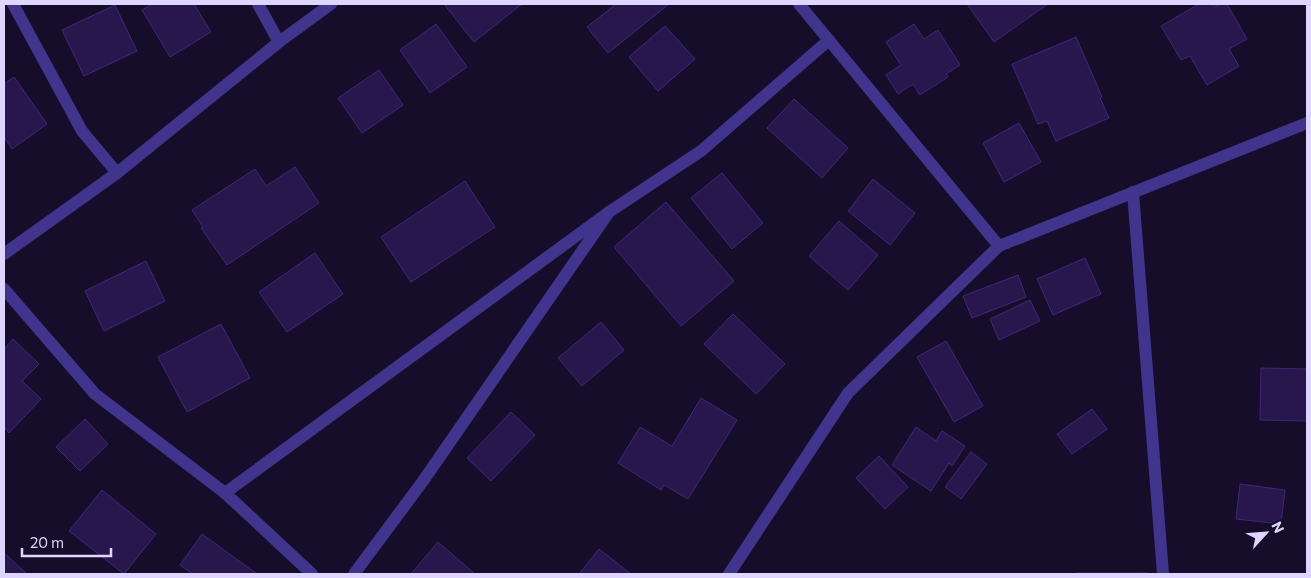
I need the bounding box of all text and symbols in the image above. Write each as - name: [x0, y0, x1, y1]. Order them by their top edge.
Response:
- north arrow: [1241, 508, 1291, 558]
- text: N: [1268, 519, 1288, 536]
- scale bar: [22, 526, 111, 558]
- text: 20 m: [30, 533, 64, 551]

